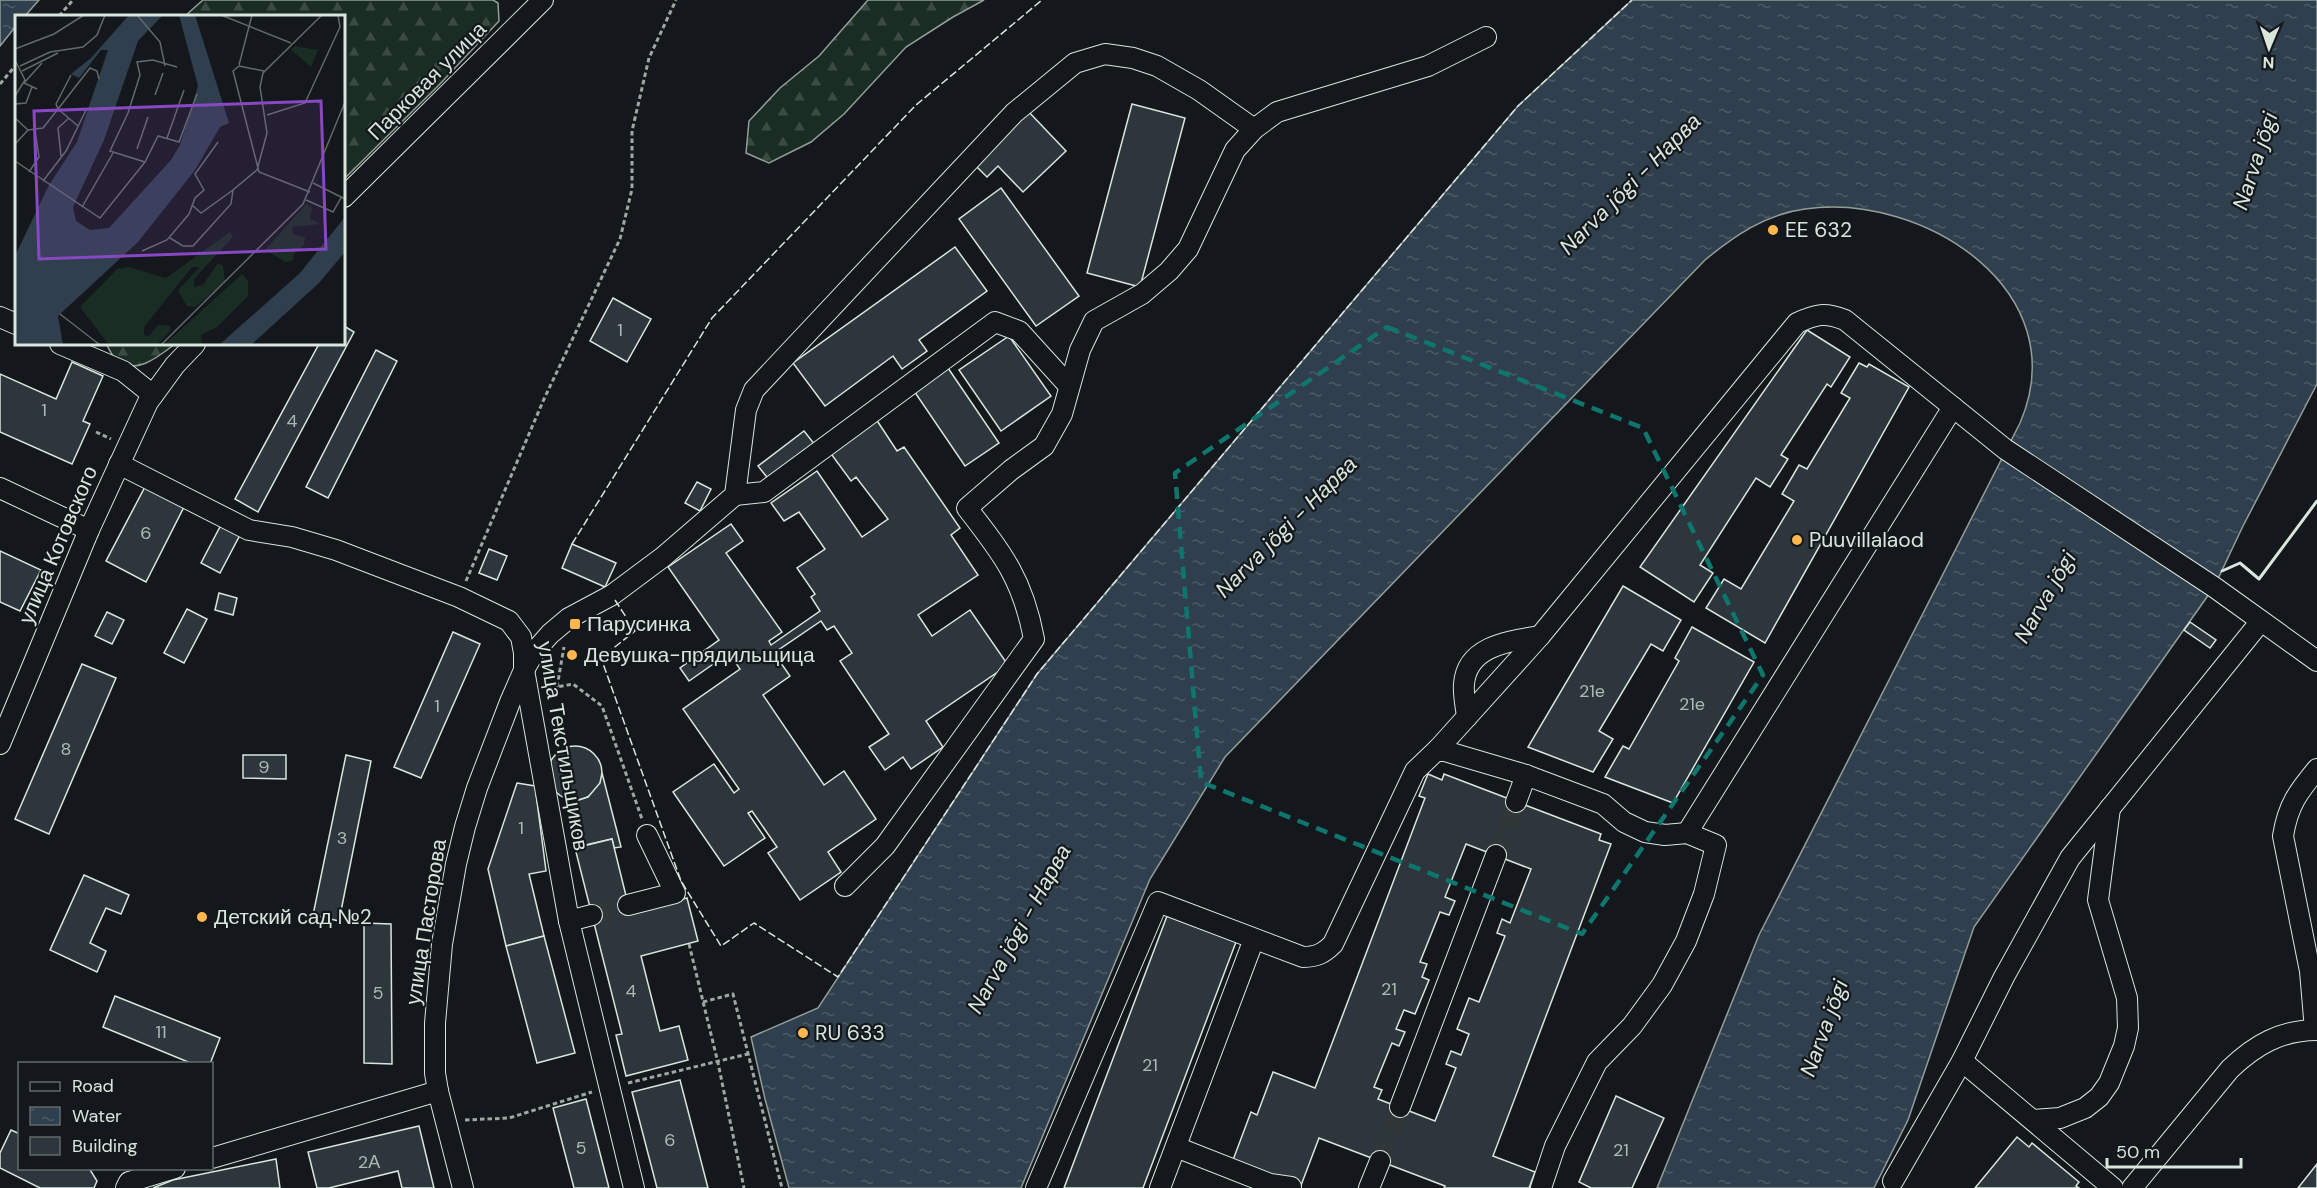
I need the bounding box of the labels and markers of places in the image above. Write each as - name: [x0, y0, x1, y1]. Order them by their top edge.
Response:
- place label: EE 632: [1785, 216, 1852, 244]
- marker: EE 632: [1766, 223, 1780, 237]
- place label: Puuvillalaod: [1809, 526, 1924, 554]
- marker: Puuvillalaod: [1790, 533, 1804, 547]
- place label: Парусинка: [587, 610, 691, 638]
- marker: Парусинка: [568, 617, 582, 631]
- place label: Девушка-прядильщица: [584, 641, 815, 669]
- marker: Девушка-прядильщица: [565, 648, 579, 662]
- place label: Детский сад №2: [214, 903, 372, 931]
- marker: Детский сад №2: [195, 910, 209, 924]
- place label: RU 633: [815, 1019, 885, 1047]
- marker: RU 633: [796, 1026, 810, 1040]

